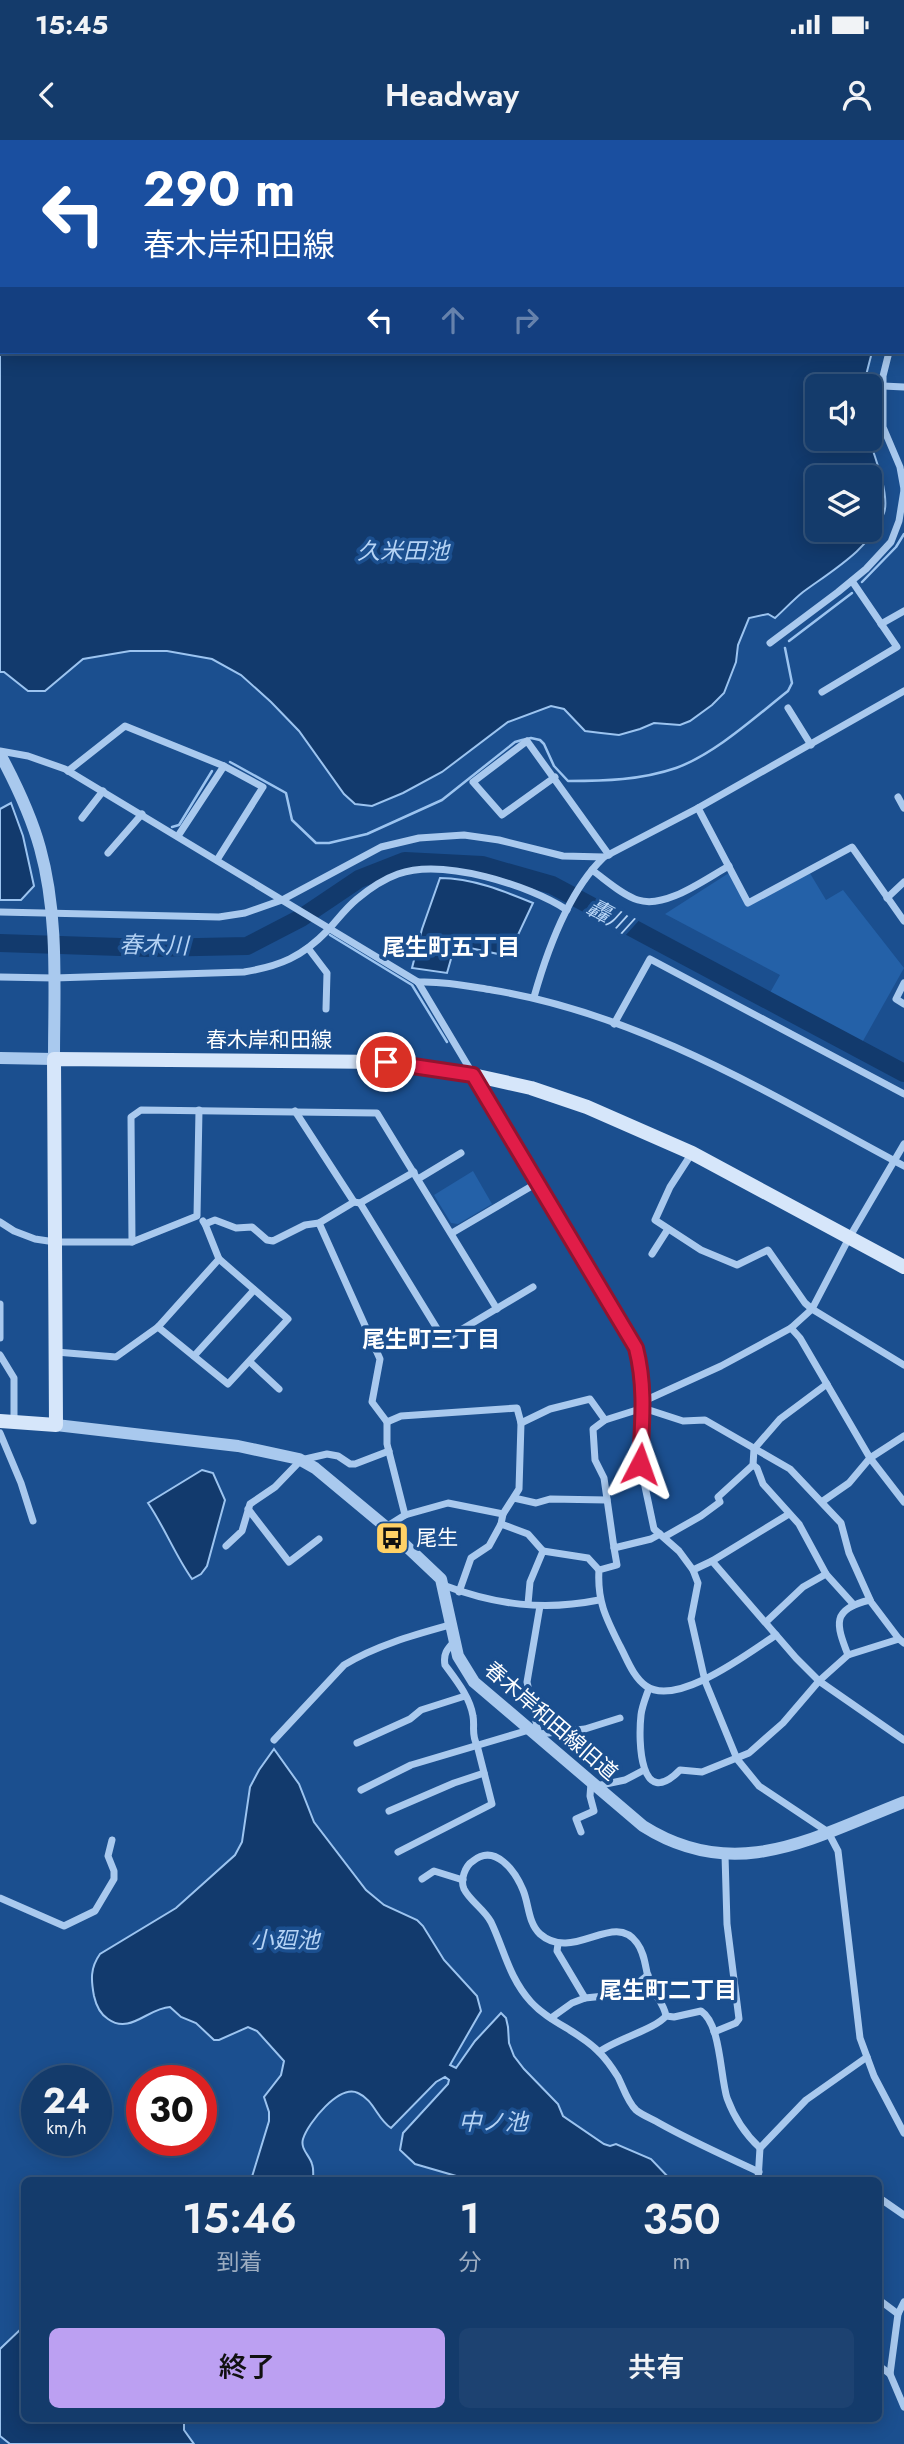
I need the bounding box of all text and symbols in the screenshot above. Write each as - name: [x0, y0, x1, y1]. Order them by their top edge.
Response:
- text: 15:45: [35, 6, 108, 44]
- text: Headway: [385, 72, 519, 118]
- icon: back: [28, 76, 66, 114]
- icon: person: [838, 76, 876, 114]
- text: 290 m: [143, 154, 295, 224]
- icon: left: [28, 168, 119, 259]
- text: 春木岸和田線: [143, 222, 335, 268]
- icon: left: [361, 301, 399, 339]
- icon: ahead: [434, 301, 472, 339]
- icon: right: [507, 301, 545, 339]
- map controls: [805, 374, 882, 542]
- button: sound: [805, 374, 882, 451]
- button: layers: [805, 465, 882, 542]
- water label: 久米田池: [357, 534, 451, 568]
- water label: 轟川: [581, 890, 640, 943]
- water label: 春木川: [119, 927, 192, 963]
- district label: 尾生町五丁目: [382, 930, 520, 964]
- street label: 春木岸和田線: [206, 1025, 332, 1055]
- pin: [356, 1032, 416, 1092]
- icon: arrive: [367, 1043, 405, 1081]
- district label: 尾生町三丁目: [362, 1322, 500, 1356]
- position arrow: [603, 1427, 677, 1501]
- bus stop icon: 尾生: [373, 1519, 411, 1557]
- place label: 尾生: [416, 1523, 458, 1553]
- street label: 春木岸和田線旧道: [478, 1655, 624, 1787]
- water label: 小廻池: [251, 1923, 322, 1957]
- district label: 尾生町二丁目: [599, 1973, 737, 2007]
- speed limit sign: 30: [126, 2065, 217, 2156]
- text: 24: [43, 2076, 90, 2126]
- water label: 中ノ池: [459, 2105, 530, 2139]
- text: km/h: [46, 2115, 87, 2141]
- text: 15:46: [182, 2188, 297, 2249]
- text: 1: [459, 2188, 480, 2249]
- text: 350: [643, 2189, 721, 2250]
- text: m: [673, 2244, 691, 2278]
- text: 到着: [217, 2245, 263, 2279]
- text: 分: [458, 2245, 481, 2279]
- button: 終了: [49, 2328, 445, 2408]
- button: 共有: [459, 2328, 854, 2408]

